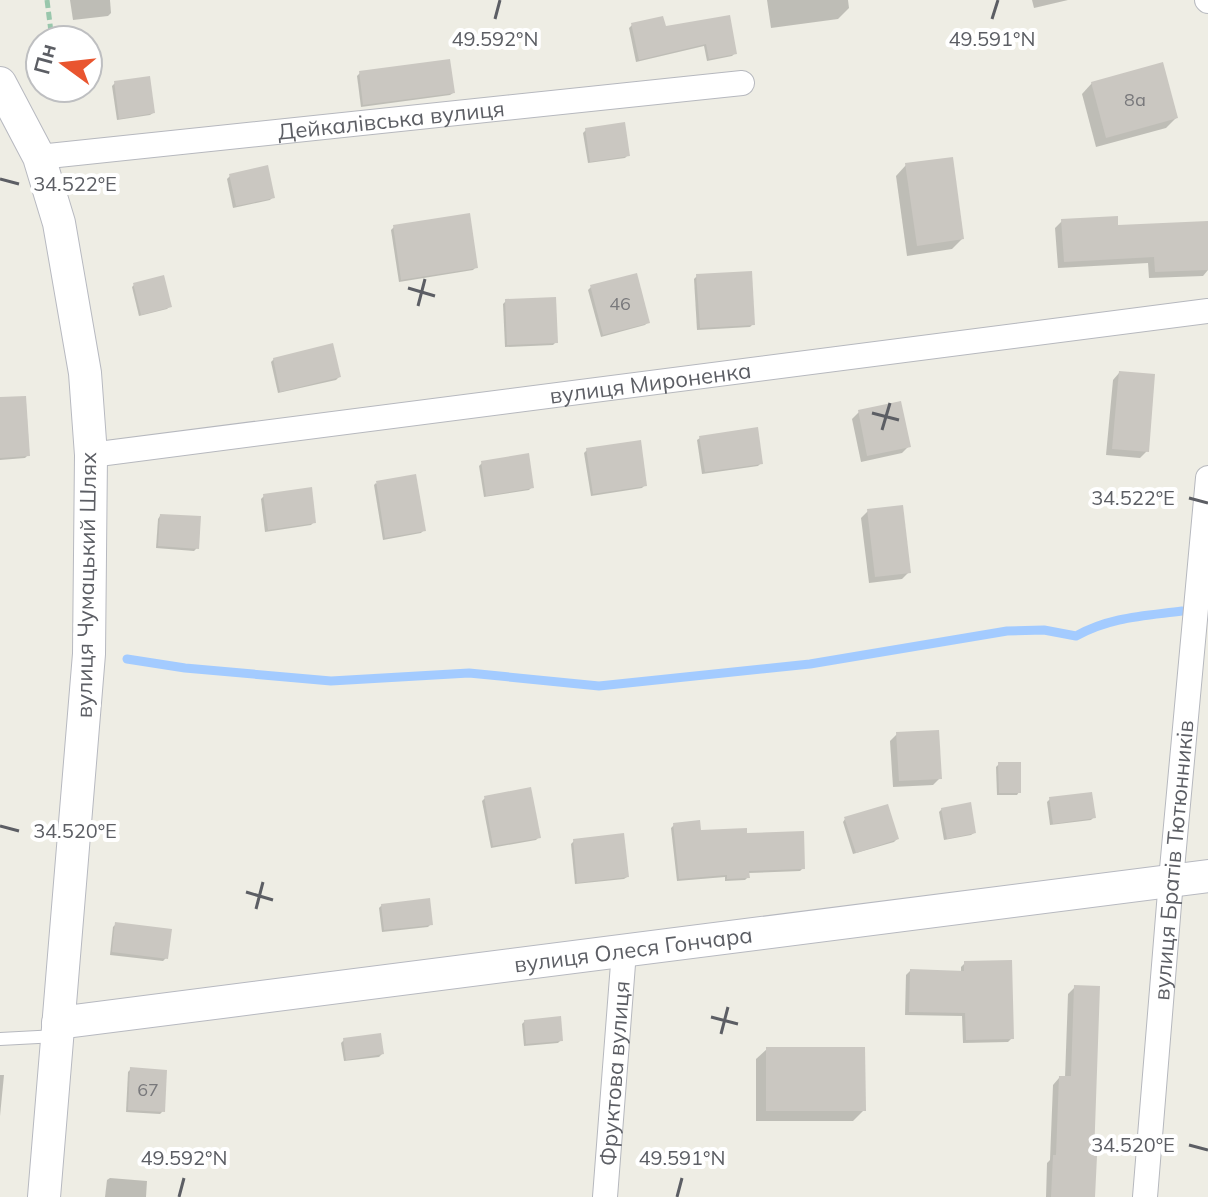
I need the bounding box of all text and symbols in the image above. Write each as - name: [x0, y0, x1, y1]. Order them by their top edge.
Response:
- north arrow: [24, 24, 104, 104]
- text: 49.592°N: [452, 26, 538, 51]
- text: 49.591°N: [949, 26, 1035, 51]
- text: Пн: [27, 40, 62, 77]
- house number: 8а: [1124, 88, 1146, 111]
- street label: Дейкалівська вулиця: [276, 94, 506, 146]
- text: 34.522°E: [33, 171, 117, 196]
- house number: 46: [609, 292, 631, 315]
- street label: вулиця Мироненка: [548, 356, 753, 410]
- street label: вулиця Чумацький Шлях: [70, 452, 102, 718]
- text: 34.522°E: [1091, 485, 1175, 510]
- street label: вулиця Братів Тютюнників: [1147, 719, 1200, 1001]
- text: 34.520°E: [33, 818, 117, 843]
- street label: вулиця Олеся Гончара: [513, 920, 754, 979]
- street label: Фруктова вулиця: [593, 980, 636, 1167]
- house number: 67: [137, 1078, 159, 1101]
- text: 34.520°E: [1091, 1132, 1175, 1157]
- text: 49.592°N: [141, 1145, 227, 1170]
- text: 49.591°N: [639, 1145, 725, 1170]

